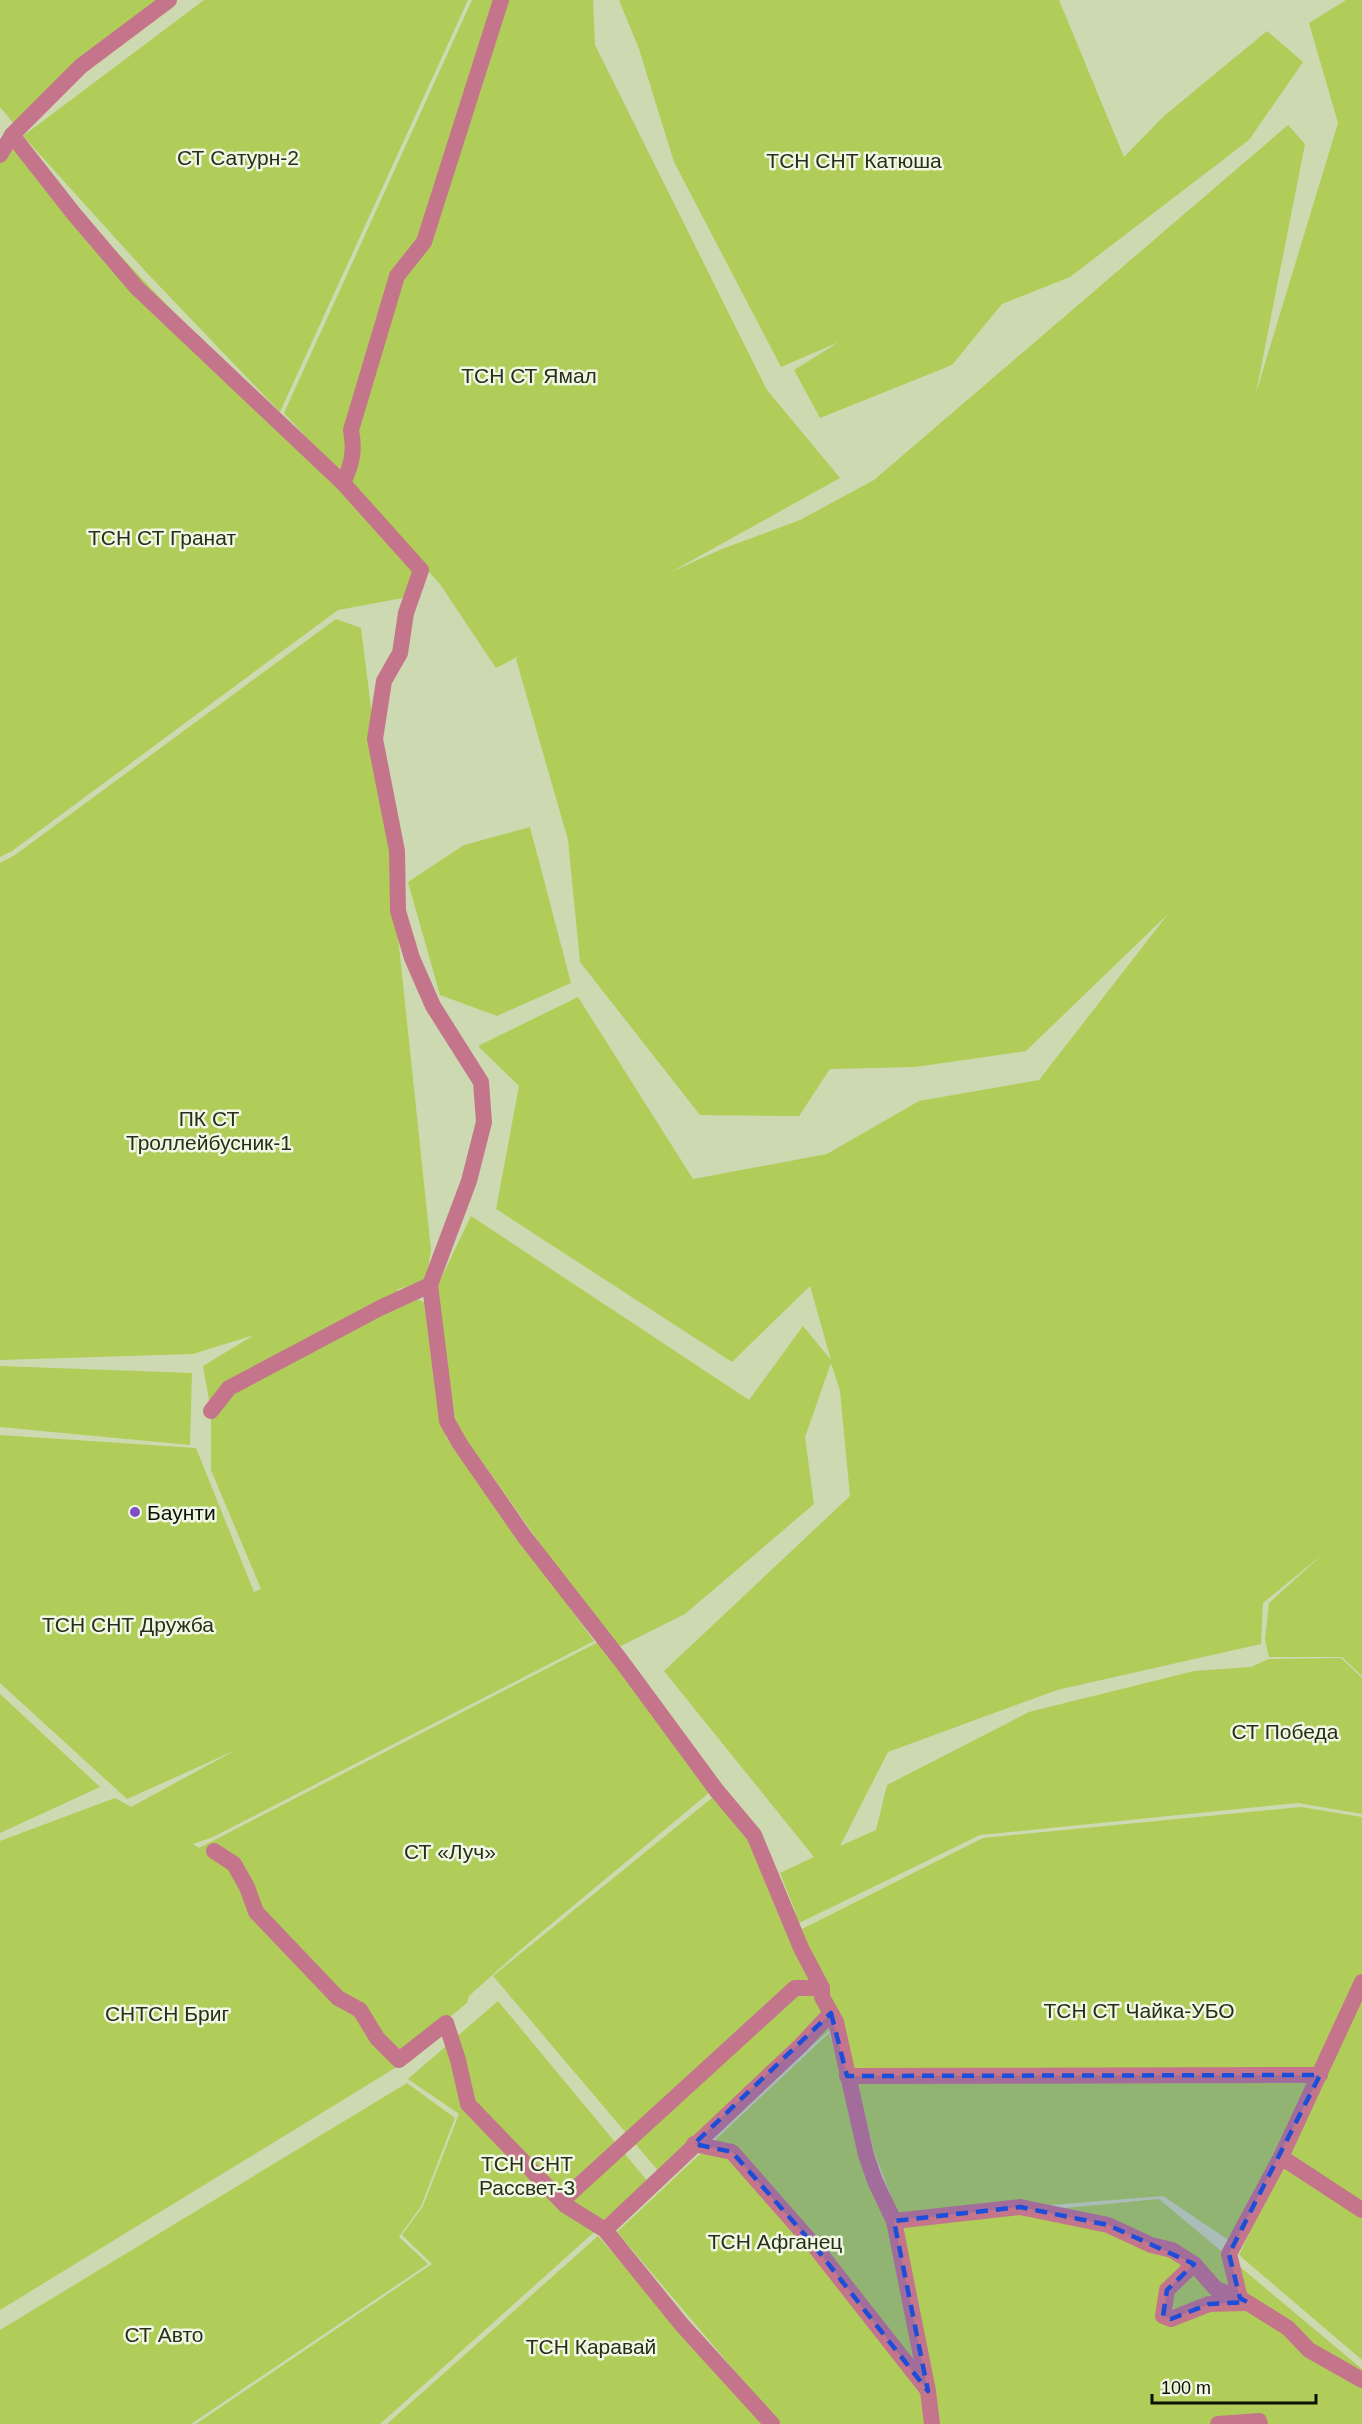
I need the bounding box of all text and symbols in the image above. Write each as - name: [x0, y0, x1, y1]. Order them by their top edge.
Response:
- park label: СТ Сатурн-2: [177, 146, 299, 169]
- park label: ТСН СНТ Катюша: [766, 149, 942, 172]
- park label: ТСН СТ Ямал: [461, 364, 597, 387]
- park label: ТСН СТ Гранат: [88, 526, 236, 549]
- park label: ПК СТ Троллейбусник-1: [126, 1107, 292, 1154]
- place label: Баунти: [147, 1501, 216, 1524]
- marker: Баунти: [128, 1505, 142, 1519]
- park label: ТСН СНТ Дружба: [42, 1613, 214, 1636]
- park label: СТ Победа: [1232, 1720, 1339, 1743]
- park label: СТ «Луч»: [404, 1840, 496, 1863]
- park label: ТСН СТ Чайка-УБО: [1043, 1999, 1235, 2022]
- park label: СНТСН Бриг: [105, 2002, 229, 2025]
- park label: ТСН СНТ Рассвет-3: [479, 2152, 575, 2199]
- park label: ТСН Афганец: [708, 2230, 842, 2253]
- park label: СТ Авто: [125, 2323, 203, 2346]
- park label: ТСН Каравай: [526, 2335, 656, 2358]
- scale bar: [1152, 2367, 1316, 2405]
- text: 100 m: [1161, 2378, 1211, 2398]

